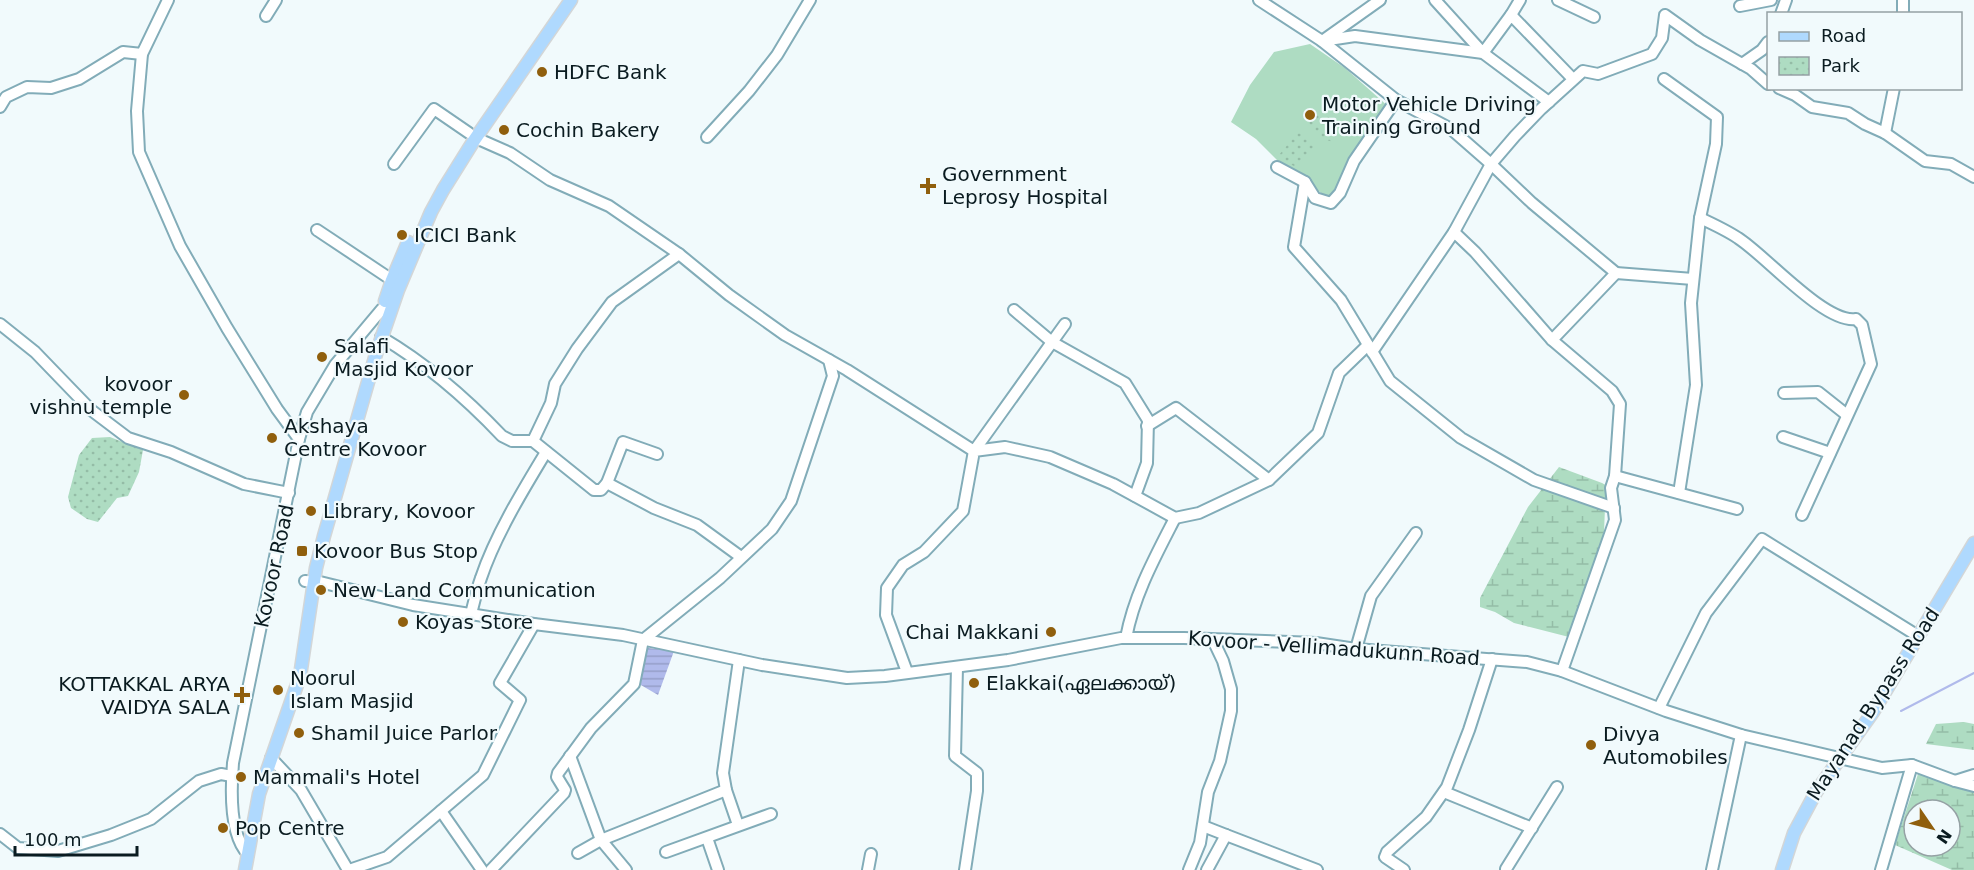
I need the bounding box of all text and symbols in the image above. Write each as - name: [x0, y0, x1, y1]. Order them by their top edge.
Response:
- legend: [1767, 12, 1962, 90]
- text: Road: [1821, 25, 1866, 46]
- text: Park: [1821, 55, 1860, 76]
- place label: HDFC Bank: [554, 60, 667, 84]
- marker: HDFC Bank: [535, 65, 549, 79]
- place label: Motor Vehicle Driving Training Ground: [1321, 92, 1536, 139]
- marker: Motor Vehicle Driving Training Ground: [1303, 108, 1317, 122]
- place label: Cochin Bakery: [516, 118, 660, 142]
- marker: Cochin Bakery: [497, 123, 511, 137]
- place label: Government Leprosy Hospital: [942, 162, 1108, 209]
- marker: Government Leprosy Hospital: [919, 177, 937, 195]
- place label: ICICI Bank: [414, 223, 517, 247]
- marker: ICICI Bank: [395, 228, 409, 242]
- place label: Salafi Masjid Kovoor: [334, 334, 474, 381]
- marker: Salafi Masjid Kovoor: [315, 350, 329, 364]
- place label: kovoor vishnu temple: [30, 372, 173, 419]
- marker: kovoor vishnu temple: [177, 388, 191, 402]
- place label: Akshaya Centre Kovoor: [284, 414, 427, 461]
- marker: Akshaya Centre Kovoor: [265, 431, 279, 445]
- place label: Library, Kovoor: [323, 499, 475, 523]
- street label: Kovoor Road: [249, 502, 299, 630]
- marker: Library, Kovoor: [304, 504, 318, 518]
- place label: Kovoor Bus Stop: [314, 539, 478, 563]
- marker: Kovoor Bus Stop: [295, 544, 309, 558]
- place label: New Land Communication: [333, 578, 596, 602]
- marker: New Land Communication: [314, 583, 328, 597]
- street label: Mayanad Bypass Road: [1802, 603, 1944, 805]
- place label: Koyas Store: [415, 610, 533, 634]
- marker: Koyas Store: [396, 615, 410, 629]
- place label: Chai Makkani: [905, 620, 1039, 644]
- marker: Chai Makkani: [1044, 625, 1058, 639]
- street label: Kovoor - Vellimadukunn Road: [1187, 626, 1481, 670]
- place label: Noorul Islam Masjid: [290, 666, 414, 713]
- place label: Elakkai(ഏലക്കായ്): [986, 671, 1176, 695]
- place label: KOTTAKKAL ARYA VAIDYA SALA: [58, 672, 230, 719]
- marker: Elakkai(ഏലക്കായ്): [967, 676, 981, 690]
- marker: Noorul Islam Masjid: [271, 683, 285, 697]
- marker: KOTTAKKAL ARYA VAIDYA SALA: [235, 688, 249, 702]
- place label: Shamil Juice Parlor: [311, 721, 498, 745]
- place label: Divya Automobiles: [1603, 722, 1728, 769]
- marker: Shamil Juice Parlor: [292, 726, 306, 740]
- marker: Divya Automobiles: [1584, 738, 1598, 752]
- place label: Mammali's Hotel: [253, 765, 420, 789]
- marker: Mammali's Hotel: [234, 770, 248, 784]
- north arrow: [1902, 798, 1962, 858]
- place label: Pop Centre: [235, 816, 345, 840]
- scale bar: [15, 819, 136, 857]
- marker: Pop Centre: [216, 821, 230, 835]
- text: N: [1932, 825, 1955, 847]
- text: 100 m: [24, 829, 82, 850]

